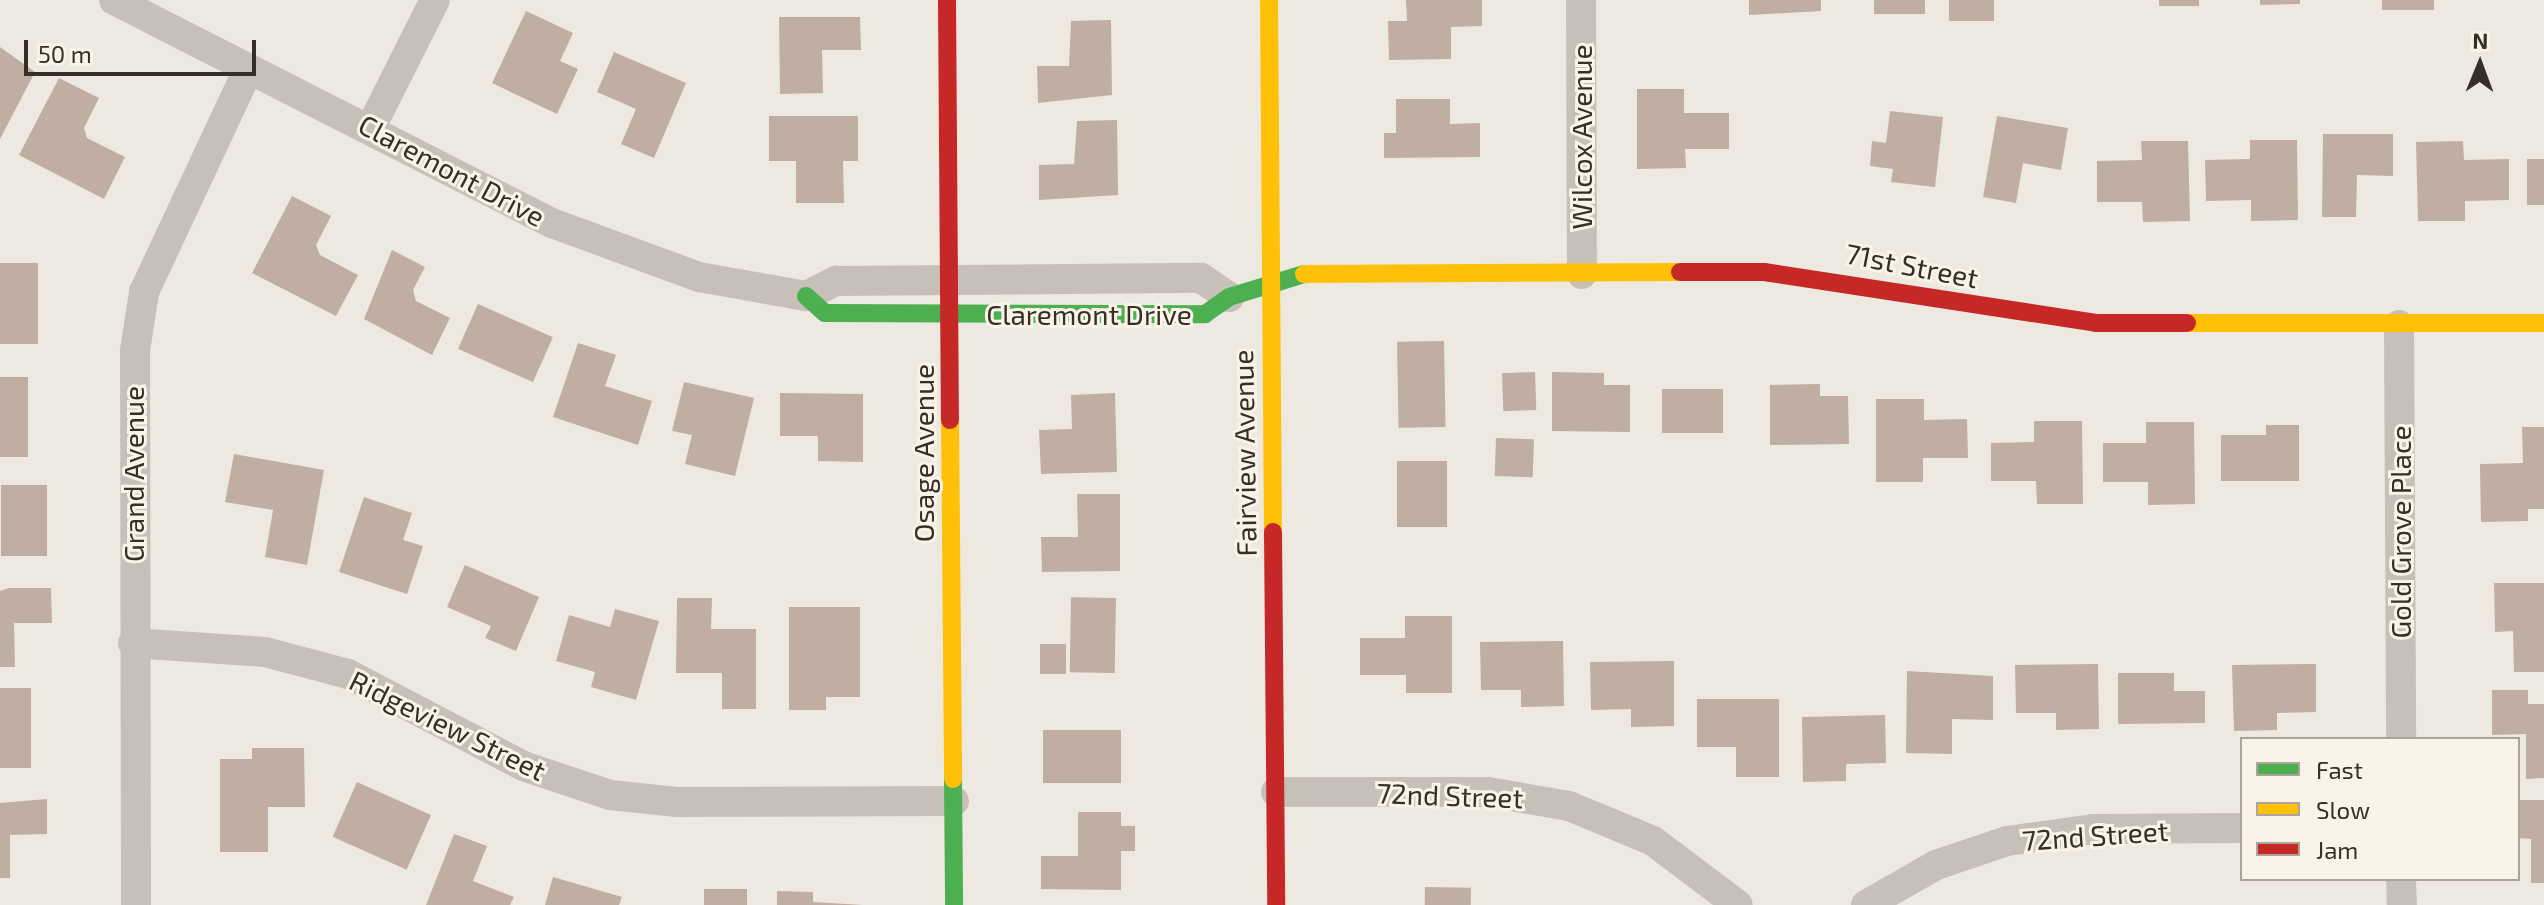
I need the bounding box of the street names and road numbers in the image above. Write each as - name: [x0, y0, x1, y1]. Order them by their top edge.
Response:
- street label: Wilcox Avenue: [1564, 44, 1598, 230]
- street label: Claremont Drive: [353, 107, 551, 233]
- street label: 71st Street: [1843, 236, 1981, 294]
- street label: Claremont Drive: [986, 297, 1192, 331]
- street label: Fairview Avenue: [1225, 349, 1263, 557]
- street label: Osage Avenue: [906, 364, 940, 542]
- street label: Grand Avenue: [116, 386, 150, 562]
- street label: Gold Grove Place: [2383, 426, 2417, 638]
- street label: Ridgeview Street: [344, 663, 552, 787]
- street label: 72nd Street: [1376, 776, 1524, 814]
- street label: 72nd Street: [2021, 813, 2169, 857]

